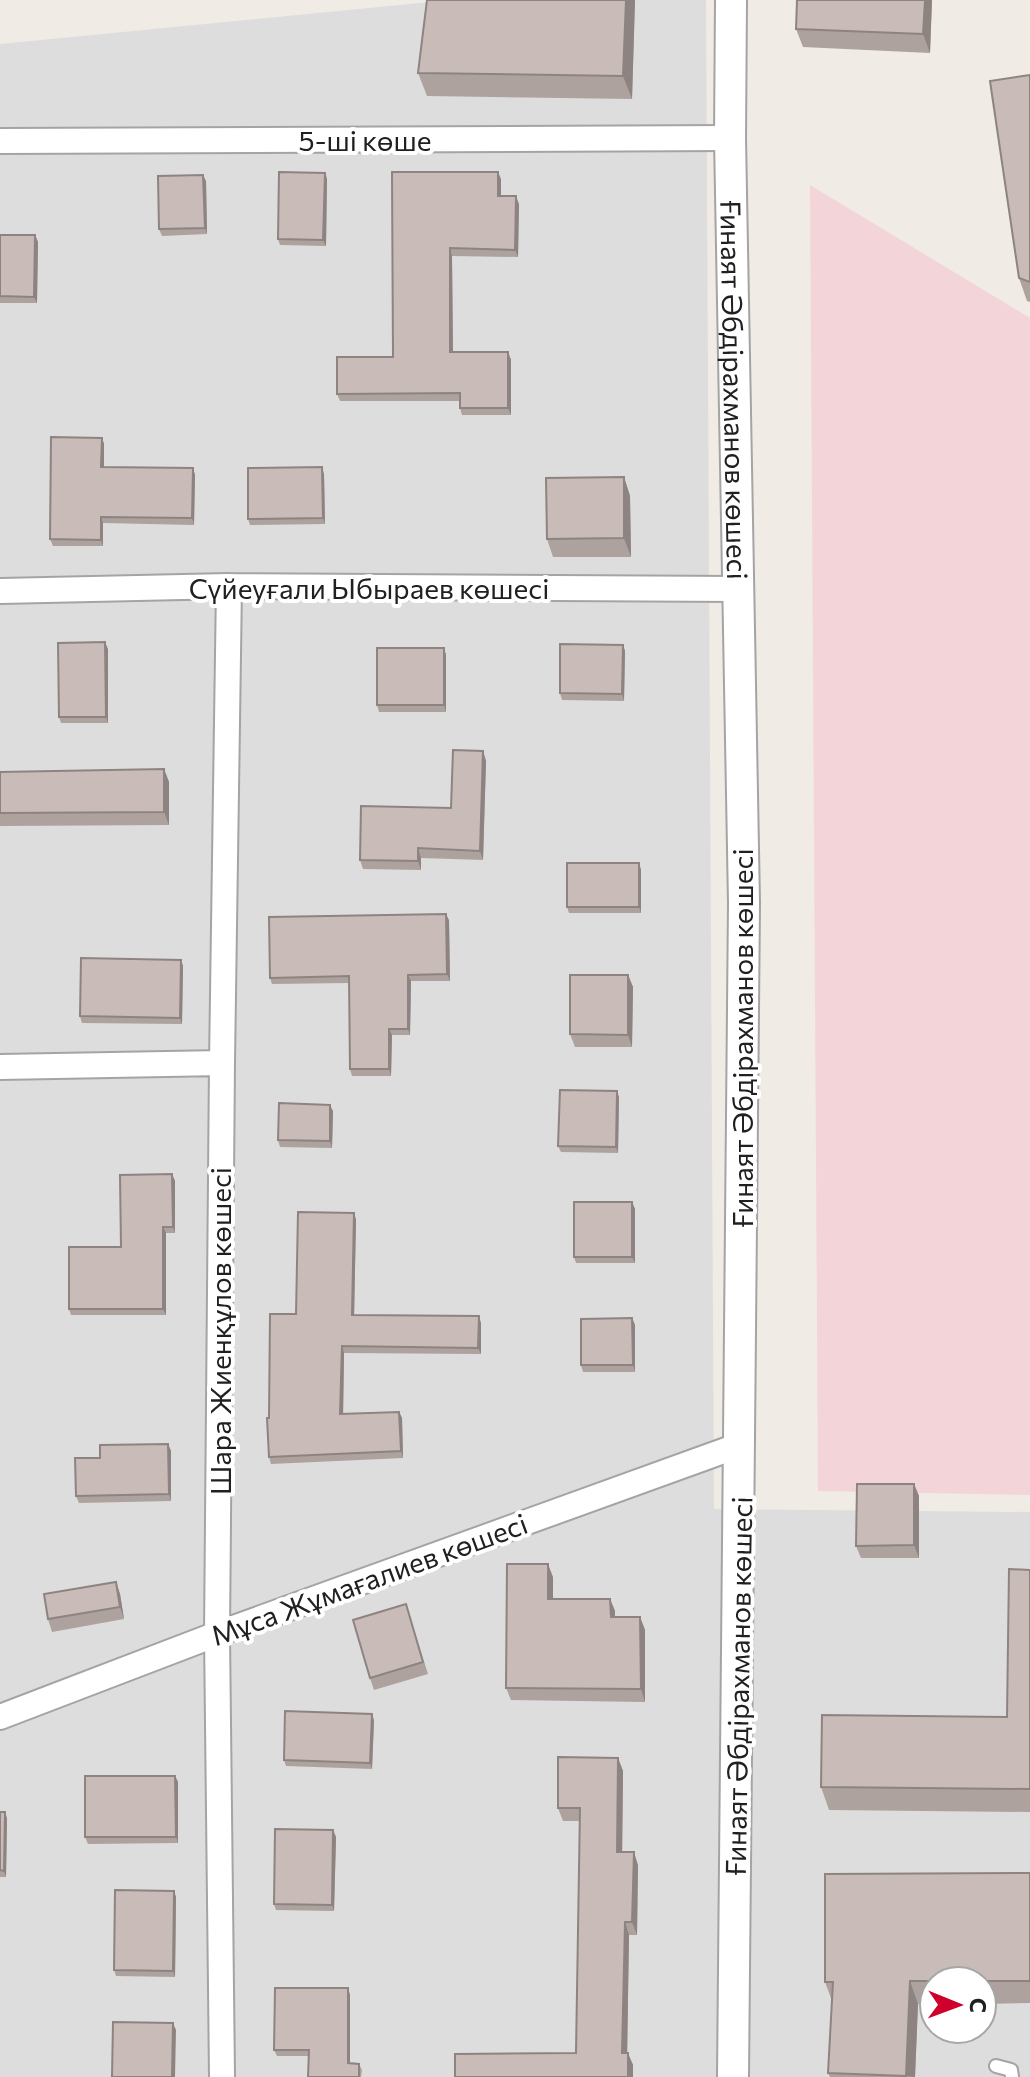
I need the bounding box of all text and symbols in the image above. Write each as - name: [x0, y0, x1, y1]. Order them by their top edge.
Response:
- street label: 5-шi көше: [299, 123, 431, 157]
- street label: Ғинаят Әбдірахманов көшесі: [714, 200, 755, 580]
- street label: Сүйеуғали Ыбыраев көшесi: [189, 571, 549, 605]
- street label: Ғинаят Әбдірахманов көшесі: [725, 848, 759, 1228]
- street label: Шара Жиенқұлов көшесі: [203, 1167, 237, 1495]
- street label: Ғинаят Әбдірахманов көшесі: [718, 1496, 758, 1876]
- street label: Мұса Жұмағалиев көшесі: [206, 1506, 532, 1652]
- north arrow: [918, 1965, 998, 2045]
- text: С: [965, 1998, 992, 2013]

